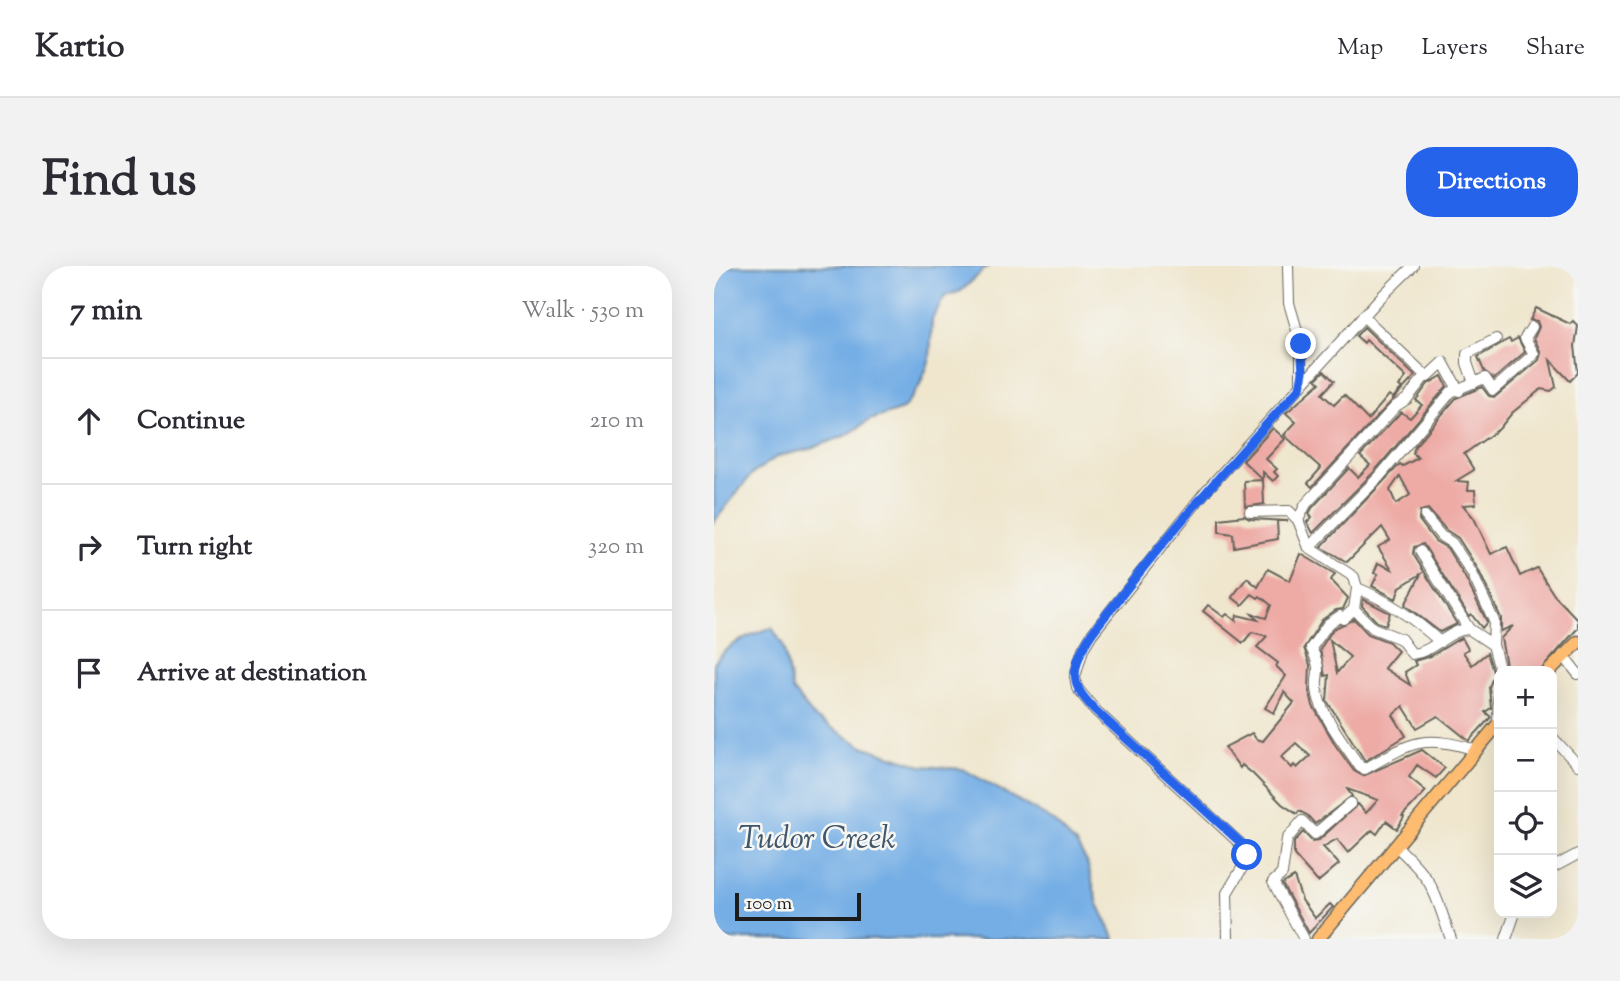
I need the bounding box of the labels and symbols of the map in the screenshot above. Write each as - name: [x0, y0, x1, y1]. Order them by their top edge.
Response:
- route end: [1285, 328, 1316, 359]
- water label: Tudor Creek: [738, 817, 896, 863]
- route start: [1231, 839, 1262, 870]
- scale bar: [735, 890, 861, 922]

